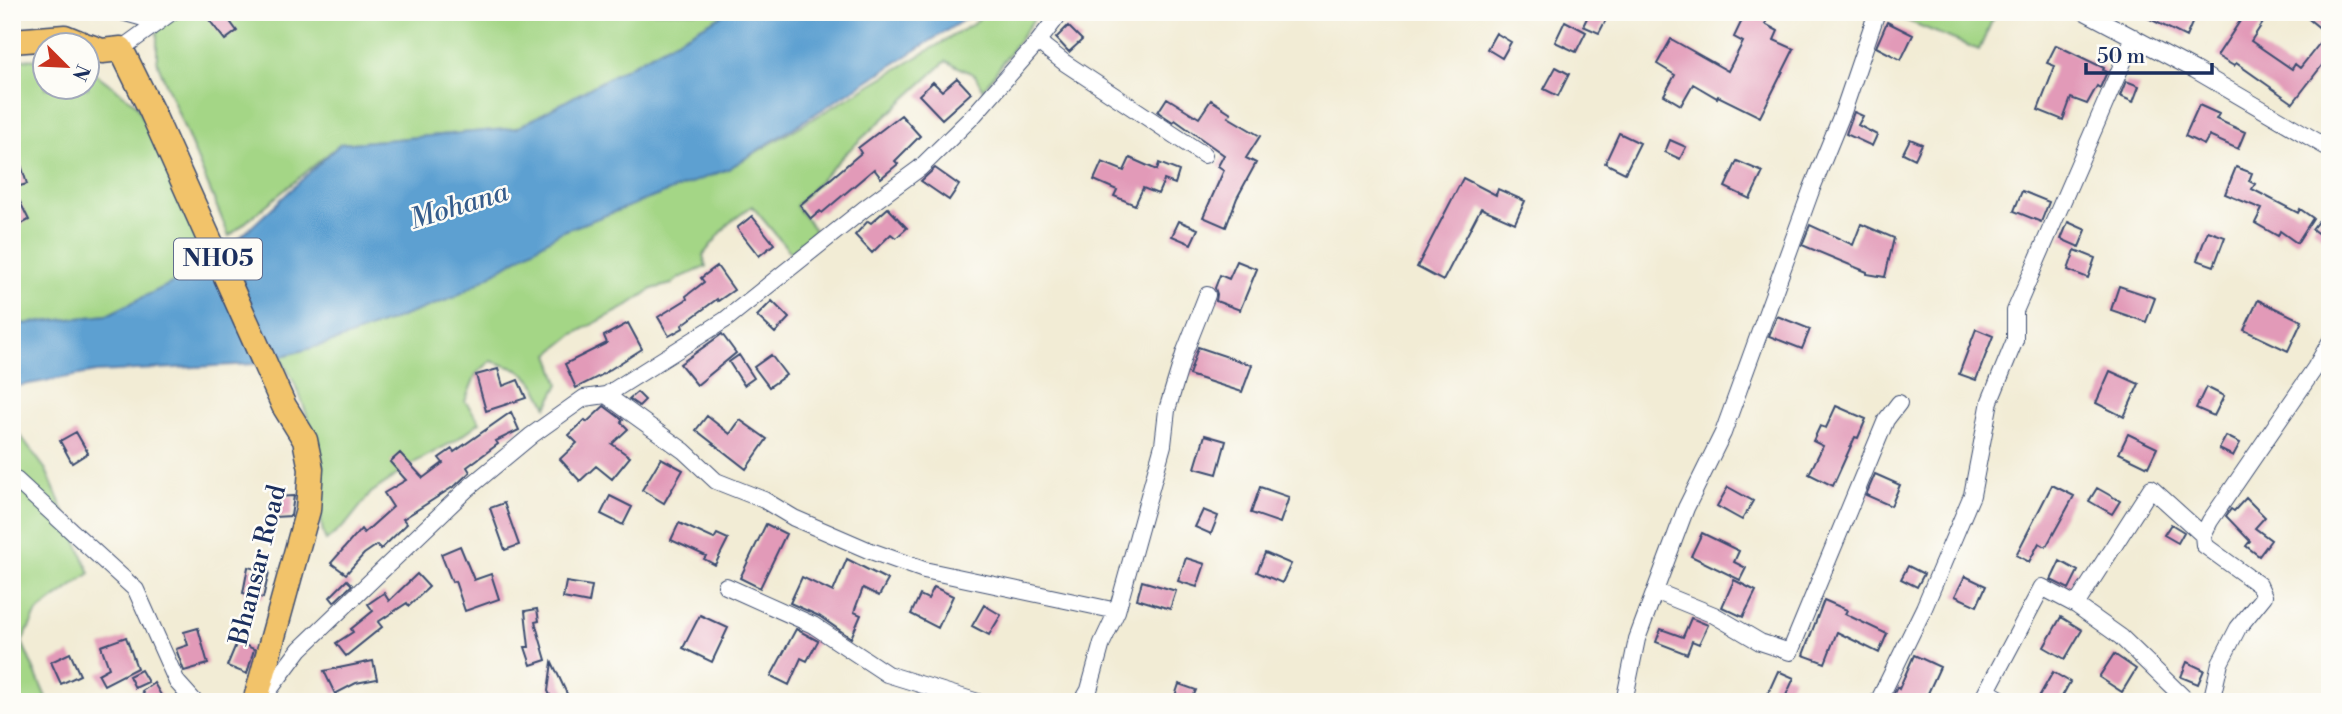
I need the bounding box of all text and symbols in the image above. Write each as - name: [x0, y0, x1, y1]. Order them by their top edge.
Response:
- north arrow: [32, 32, 102, 102]
- scale bar: [2086, 32, 2212, 76]
- text: 50 m: [2097, 44, 2145, 70]
- text: N: [67, 61, 95, 84]
- water label: Mohana: [405, 174, 513, 238]
- road number: NH05: [174, 238, 262, 280]
- street label: Bhansar Road: [222, 481, 293, 649]

